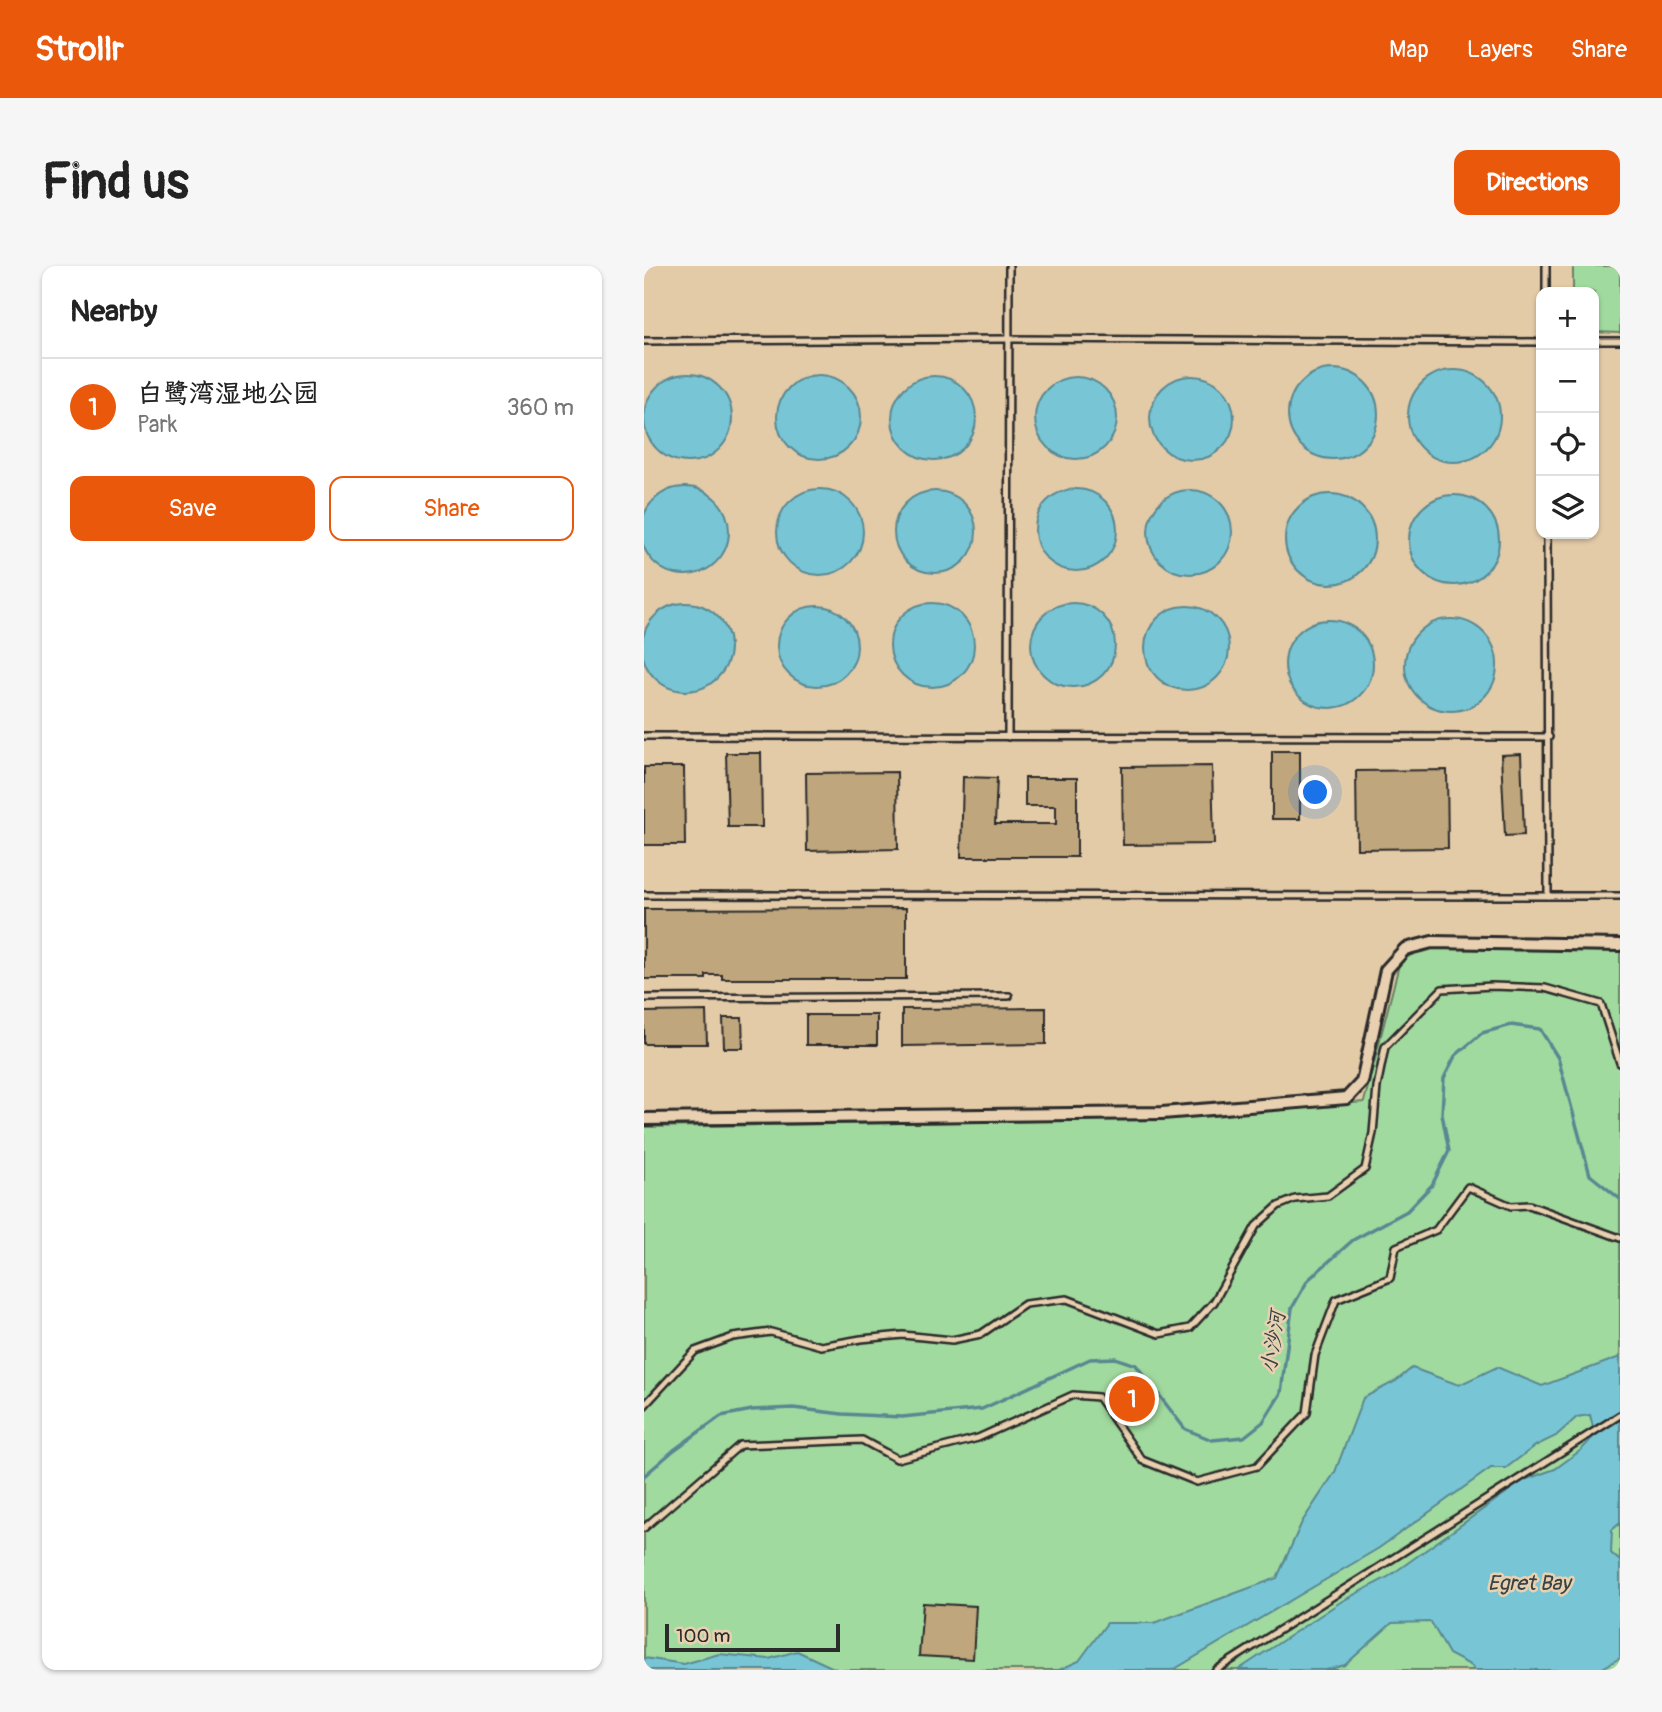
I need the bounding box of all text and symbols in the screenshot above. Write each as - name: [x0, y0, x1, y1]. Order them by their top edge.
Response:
- text: Strollr: [35, 29, 124, 70]
- text: Map: [1389, 35, 1429, 64]
- text: Layers: [1467, 35, 1533, 64]
- text: Share: [1571, 35, 1627, 64]
- button: Directions: [1454, 150, 1620, 215]
- text: Find us: [42, 152, 189, 213]
- map controls: [1536, 287, 1599, 539]
- button: +: [1536, 287, 1599, 350]
- text: Nearby: [70, 293, 157, 330]
- button: −: [1536, 350, 1599, 413]
- text: 白鹭湾湿地公园: [137, 378, 319, 410]
- text: 1: [89, 393, 98, 422]
- text: 360 m: [507, 393, 574, 422]
- text: Park: [137, 410, 177, 439]
- button: locate: [1536, 413, 1599, 476]
- button: Save: [70, 476, 315, 541]
- button: Share: [329, 476, 574, 541]
- button: layers: [1536, 476, 1599, 539]
- your location: [1298, 775, 1332, 809]
- water label: 小沙河: [1255, 1306, 1292, 1375]
- pin: 1: [1109, 1373, 1155, 1425]
- water label: Egret Bay: [1488, 1570, 1573, 1597]
- scale bar: [665, 1621, 840, 1653]
- text: 100 m: [676, 1624, 730, 1648]

